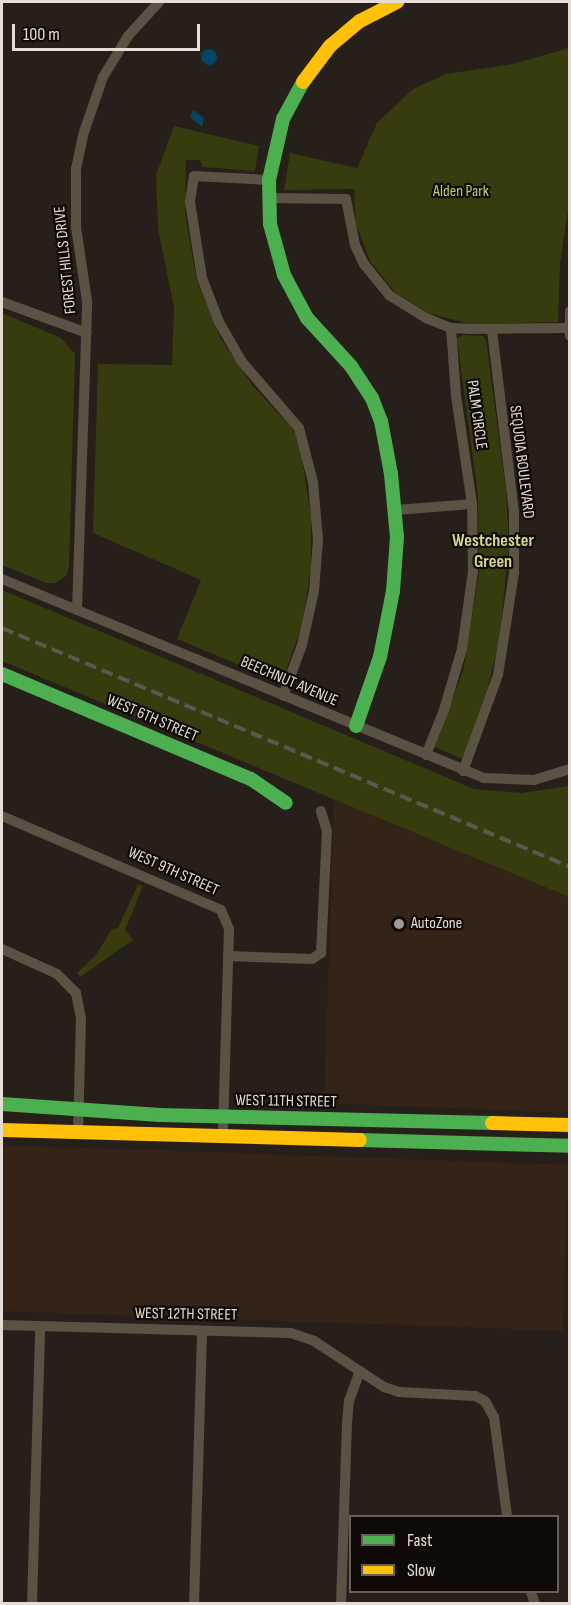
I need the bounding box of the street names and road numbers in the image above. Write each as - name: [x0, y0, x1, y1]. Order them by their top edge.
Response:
- street label: FOREST HILLS DRIVE: [51, 205, 81, 315]
- street label: PALM CIRCLE: [462, 379, 490, 451]
- street label: SEQUOIA BOULEVARD: [505, 404, 537, 520]
- street label: BEECHNUT AVENUE: [237, 653, 341, 711]
- street label: WEST 6TH STREET: [104, 691, 200, 747]
- street label: WEST 9TH STREET: [125, 843, 221, 901]
- street label: WEST 11TH STREET: [235, 1092, 337, 1112]
- street label: WEST 12TH STREET: [135, 1305, 237, 1325]

